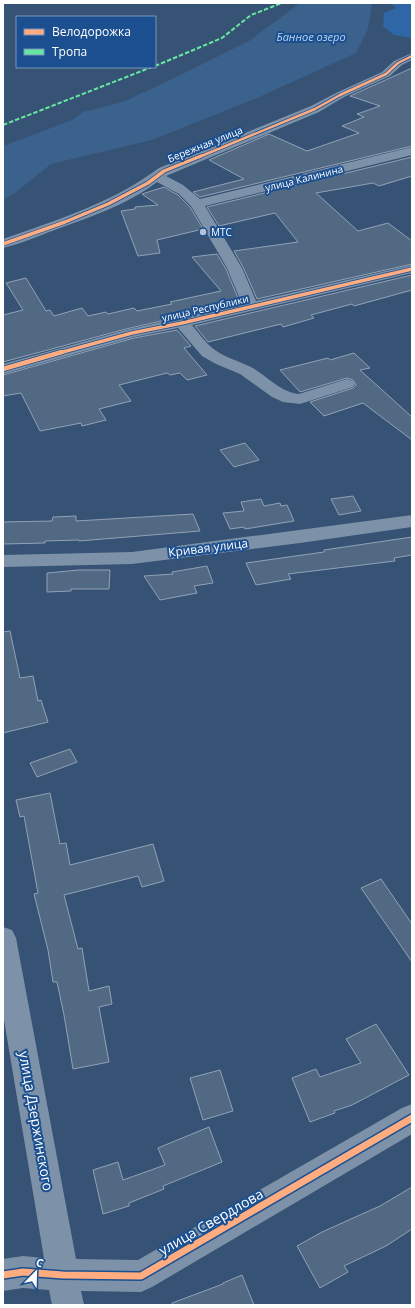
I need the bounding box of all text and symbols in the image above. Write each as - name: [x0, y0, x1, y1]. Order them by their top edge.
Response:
- legend: [16, 16, 156, 68]
- text: Велодорожка: [52, 23, 131, 40]
- water label: Банное озеро: [276, 29, 346, 44]
- text: Тропа: [52, 43, 87, 60]
- street label: Бережная улица: [165, 123, 245, 165]
- street label: улица Калинина: [264, 162, 344, 194]
- place label: МТС: [211, 225, 232, 239]
- marker: МТС: [198, 227, 208, 237]
- street label: улица Республики: [160, 291, 250, 325]
- street label: Кривая улица: [167, 534, 249, 561]
- street label: улица Дзержинского: [15, 1049, 58, 1192]
- street label: улица Свердлова: [155, 1184, 266, 1259]
- north arrow: [16, 1252, 56, 1292]
- text: С: [34, 1254, 46, 1271]

